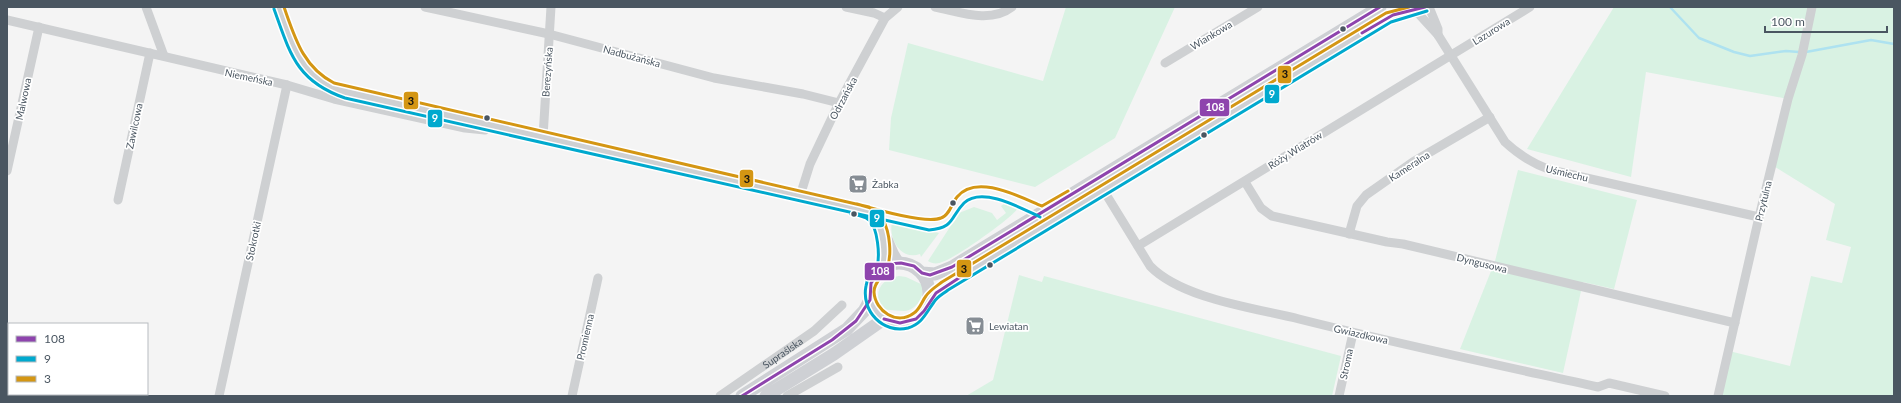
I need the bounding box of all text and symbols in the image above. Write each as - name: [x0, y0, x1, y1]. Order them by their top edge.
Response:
- scale bar: [1765, 8, 1887, 34]
- text: 100 m: [1771, 14, 1805, 29]
- street label: Lazurowa: [1470, 15, 1512, 47]
- street label: Wiankowa: [1188, 18, 1234, 52]
- unlabelled marker: [1338, 24, 1348, 34]
- street label: Nadbużańska: [602, 43, 662, 69]
- street label: Berezyńska: [539, 47, 555, 97]
- line badge: 3: [1277, 65, 1292, 84]
- street label: Niemeńska: [224, 66, 274, 88]
- text: 3: [1282, 67, 1288, 80]
- street label: Odrzańska: [827, 75, 859, 121]
- street label: Malwowa: [13, 77, 33, 121]
- line badge: 9: [1264, 84, 1280, 104]
- text: 9: [1269, 87, 1275, 100]
- line badge: 3: [403, 91, 419, 110]
- text: 3: [408, 94, 414, 107]
- line badge: 108: [1199, 98, 1230, 117]
- text: 108: [1205, 100, 1225, 113]
- street label: Zawilcowa: [123, 102, 145, 150]
- line badge: 9: [427, 109, 443, 128]
- text: 9: [432, 111, 438, 124]
- unlabelled marker: [482, 113, 492, 123]
- street label: Róży Wiatrów: [1266, 129, 1324, 171]
- unlabelled marker: [1199, 130, 1209, 140]
- street label: Kameralna: [1386, 148, 1432, 184]
- street label: Uśmiechu: [1545, 162, 1589, 184]
- line badge: 3: [739, 169, 754, 188]
- text: 3: [744, 172, 750, 185]
- supermarket icon: Żabka: [847, 173, 869, 195]
- place label: Żabka: [872, 178, 899, 190]
- street label: Przytulna: [1752, 179, 1774, 222]
- unlabelled marker: [948, 198, 958, 208]
- unlabelled marker: [849, 209, 859, 219]
- line badge: 9: [869, 209, 885, 228]
- text: 9: [874, 211, 880, 224]
- street label: Stokrotki: [243, 220, 263, 262]
- street label: Dyngusowa: [1455, 251, 1509, 275]
- line badge: 3: [956, 259, 972, 278]
- unlabelled marker: [985, 260, 995, 270]
- line badge: 108: [864, 262, 895, 281]
- text: 3: [961, 262, 967, 275]
- text: 108: [870, 264, 890, 277]
- street label: Promienna: [574, 313, 596, 361]
- supermarket icon: Lewiatan: [964, 315, 986, 337]
- place label: Lewiatan: [989, 320, 1028, 332]
- street label: Gwiazdkowa: [1333, 322, 1389, 346]
- legend: [8, 323, 148, 395]
- text: 108: [44, 331, 65, 346]
- street label: Supraślska: [760, 335, 805, 371]
- street label: Stroma: [1337, 348, 1355, 380]
- text: 9: [44, 351, 51, 366]
- text: 3: [44, 371, 51, 386]

